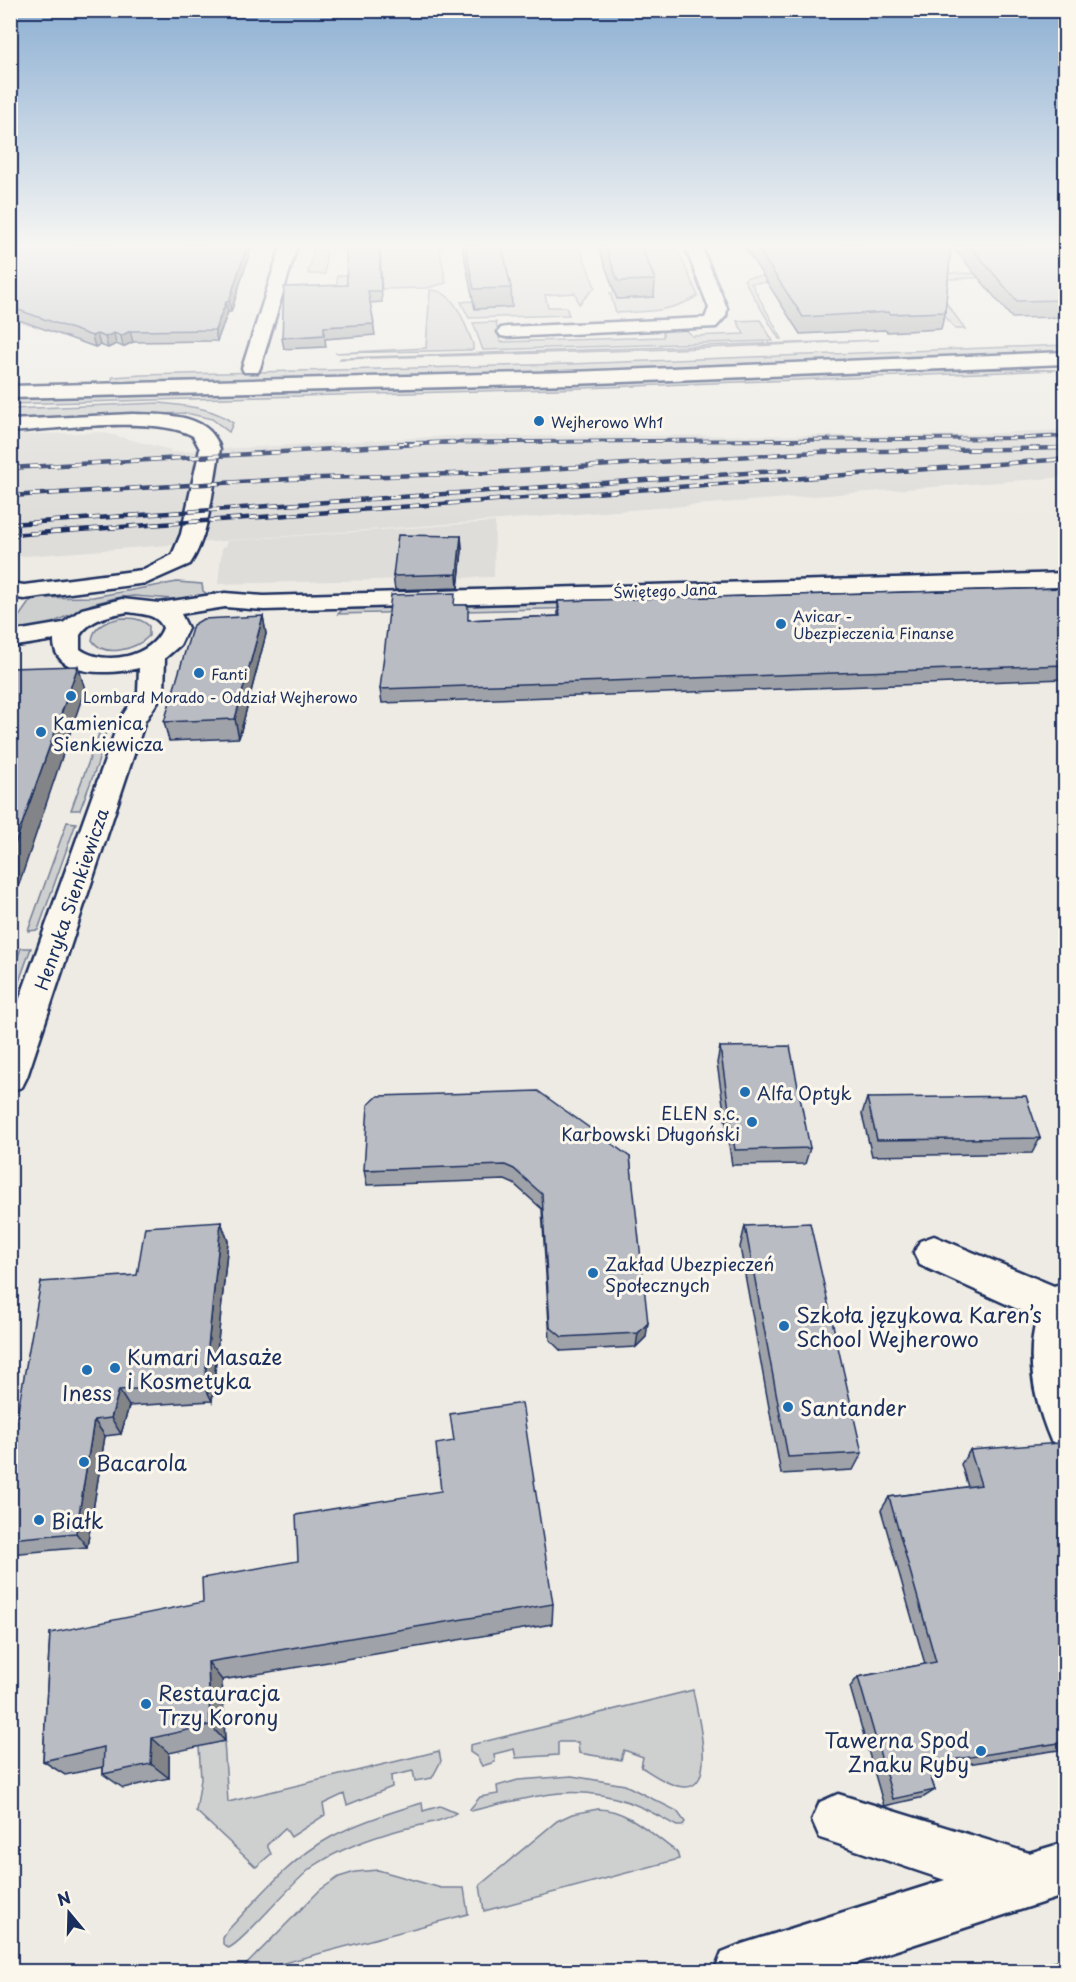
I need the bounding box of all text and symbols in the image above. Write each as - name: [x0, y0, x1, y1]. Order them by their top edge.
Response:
- place label: Wejherowo Wh1: [551, 410, 663, 433]
- marker: Wejherowo Wh1: [532, 414, 546, 428]
- street label: Świętego Jana: [613, 577, 718, 603]
- place label: Avicar - Ubezpieczenia Finanse: [793, 604, 954, 644]
- marker: Avicar - Ubezpieczenia Finanse: [774, 617, 788, 631]
- place label: Fanti: [211, 662, 248, 685]
- marker: Fanti: [192, 666, 206, 680]
- place label: Lombard Morado - Oddział Wejherowo: [83, 685, 358, 708]
- marker: Lombard Morado - Oddział Wejherowo: [64, 689, 78, 703]
- place label: Kamienica Sienkiewicza: [53, 709, 164, 757]
- marker: Kamienica Sienkiewicza: [34, 725, 48, 739]
- street label: Henryka Sienkiewicza: [27, 804, 115, 994]
- place label: Alfa Optyk: [757, 1079, 852, 1106]
- marker: Alfa Optyk: [738, 1085, 752, 1099]
- place label: ELEN s.c. Karbowski Długoński: [561, 1099, 740, 1147]
- marker: ELEN s.c. Karbowski Długoński: [745, 1115, 759, 1129]
- place label: Zakład Ubezpieczeń Społecznych: [605, 1250, 774, 1298]
- marker: Zakład Ubezpieczeń Społecznych: [586, 1266, 600, 1280]
- place label: Szkoła językowa Karen’s School Wejherowo: [796, 1298, 1042, 1354]
- marker: Szkoła językowa Karen’s School Wejherowo: [777, 1319, 791, 1333]
- place label: Kumari Masaże i Kosmetyka: [127, 1340, 282, 1396]
- marker: Kumari Masaże i Kosmetyka: [108, 1361, 122, 1375]
- marker: Iness: [80, 1363, 94, 1377]
- place label: Iness: [62, 1376, 112, 1408]
- place label: Santander: [800, 1391, 906, 1423]
- marker: Santander: [781, 1400, 795, 1414]
- place label: Bacarola: [96, 1446, 187, 1478]
- marker: Bacarola: [77, 1455, 91, 1469]
- place label: Białk: [51, 1504, 104, 1536]
- marker: Białk: [32, 1513, 46, 1527]
- place label: Restauracja Trzy Korony: [158, 1676, 280, 1732]
- marker: Restauracja Trzy Korony: [139, 1697, 153, 1711]
- place label: Tawerna Spod Znaku Ryby: [824, 1723, 969, 1779]
- marker: Tawerna Spod Znaku Ryby: [974, 1744, 988, 1758]
- north arrow: [39, 1883, 99, 1943]
- text: N: [54, 1884, 74, 1911]

